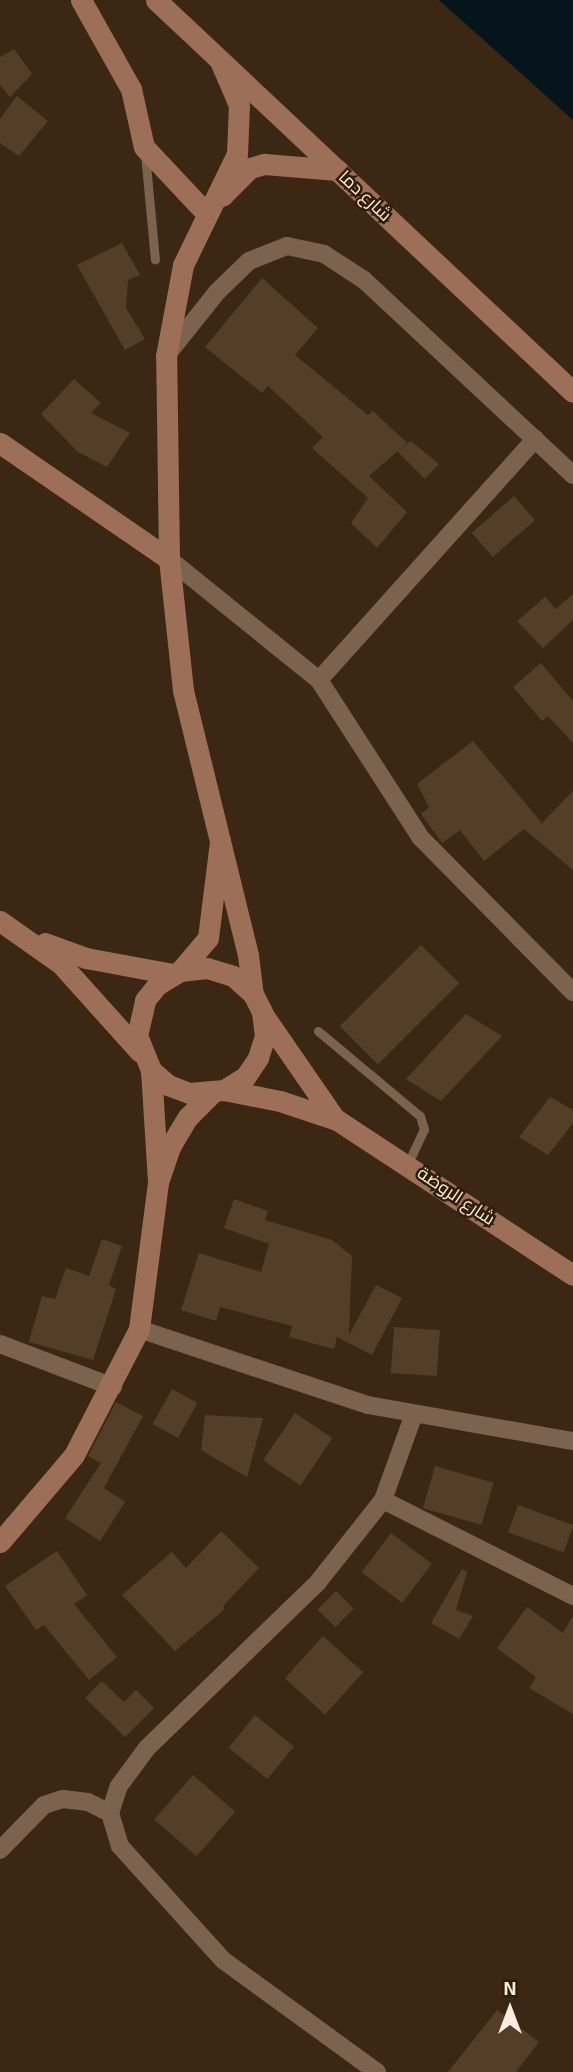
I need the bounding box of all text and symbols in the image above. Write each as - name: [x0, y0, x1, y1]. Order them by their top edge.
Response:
- street label: شارع دما: [334, 166, 396, 226]
- street label: شارع الروضة: [413, 1162, 499, 1230]
- text: N: [504, 1970, 516, 2006]
- north arrow: [475, 1974, 545, 2044]

